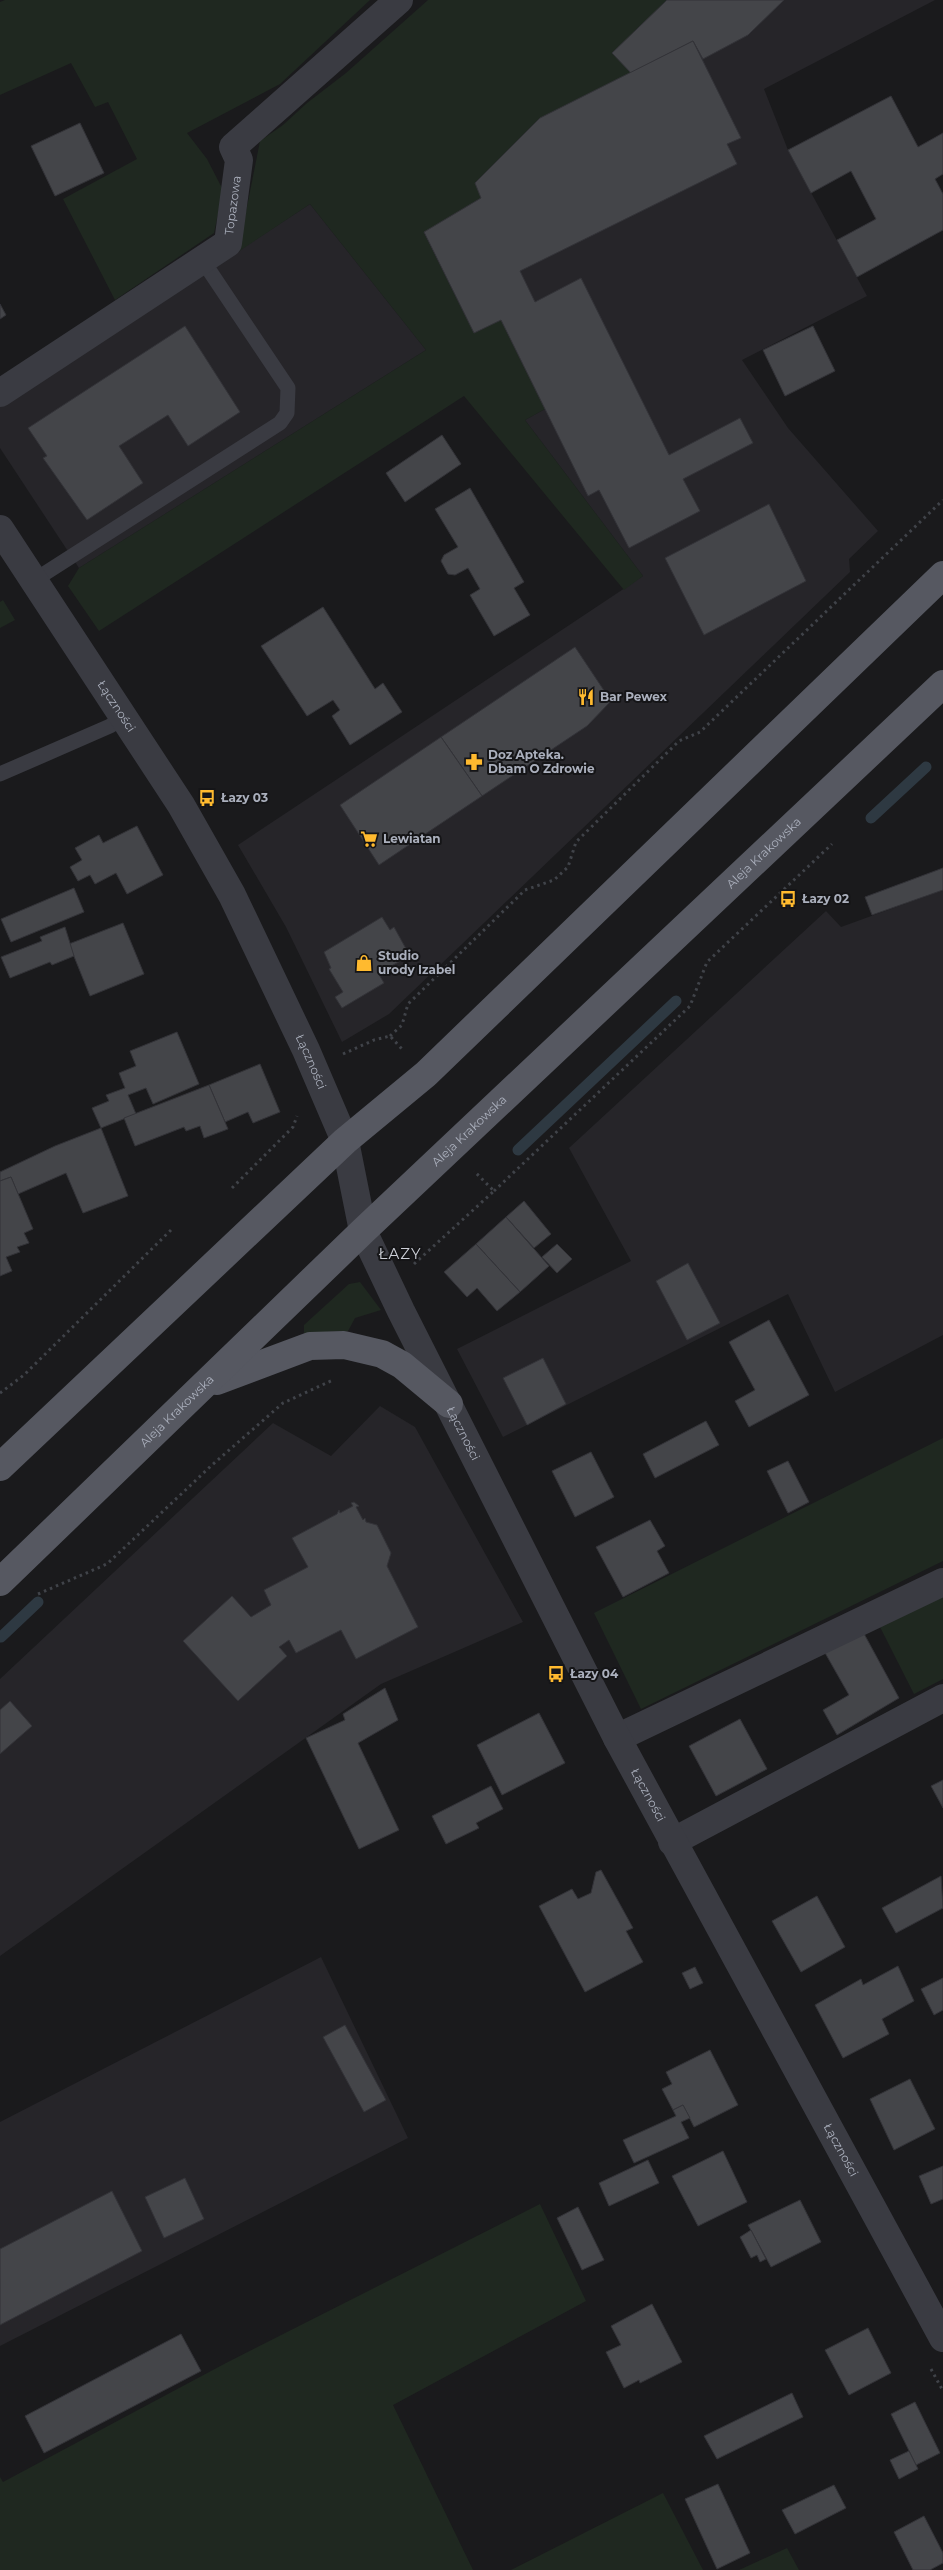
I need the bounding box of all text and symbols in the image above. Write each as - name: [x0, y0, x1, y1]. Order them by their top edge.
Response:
- street label: Topazowa: [221, 175, 244, 236]
- street label: Łączności: [94, 677, 139, 735]
- restaurant icon: Bar Pewex: [576, 687, 596, 707]
- place label: Bar Pewex: [600, 689, 668, 704]
- place label: Doz Apteka. Dbam O Zdrowie: [488, 747, 595, 776]
- pharmacy icon: Doz Apteka. Dbam O Zdrowie: [464, 752, 484, 772]
- bus stop icon: Łazy 03: [197, 788, 217, 808]
- place label: Łazy 03: [220, 790, 268, 805]
- street label: Aleja Krakowska: [723, 814, 804, 891]
- supermarket icon: Lewiatan: [359, 829, 379, 849]
- place label: Lewiatan: [383, 831, 441, 846]
- bus stop icon: Łazy 02: [778, 889, 798, 909]
- place label: Łazy 02: [801, 891, 849, 906]
- place label: Studio urody Izabel: [378, 948, 455, 977]
- shop icon: Studio urody Izabel: [354, 953, 374, 973]
- street label: Łączności: [293, 1032, 330, 1091]
- street label: Aleja Krakowska: [428, 1092, 509, 1169]
- district label: ŁAZY: [379, 1244, 421, 1263]
- street label: Aleja Krakowska: [136, 1371, 217, 1450]
- street label: Łączności: [444, 1404, 483, 1463]
- bus stop icon: Łazy 04: [546, 1664, 566, 1684]
- place label: Łazy 04: [569, 1666, 619, 1681]
- street label: Łączności: [628, 1765, 669, 1824]
- street label: Łączności: [821, 2120, 862, 2179]

